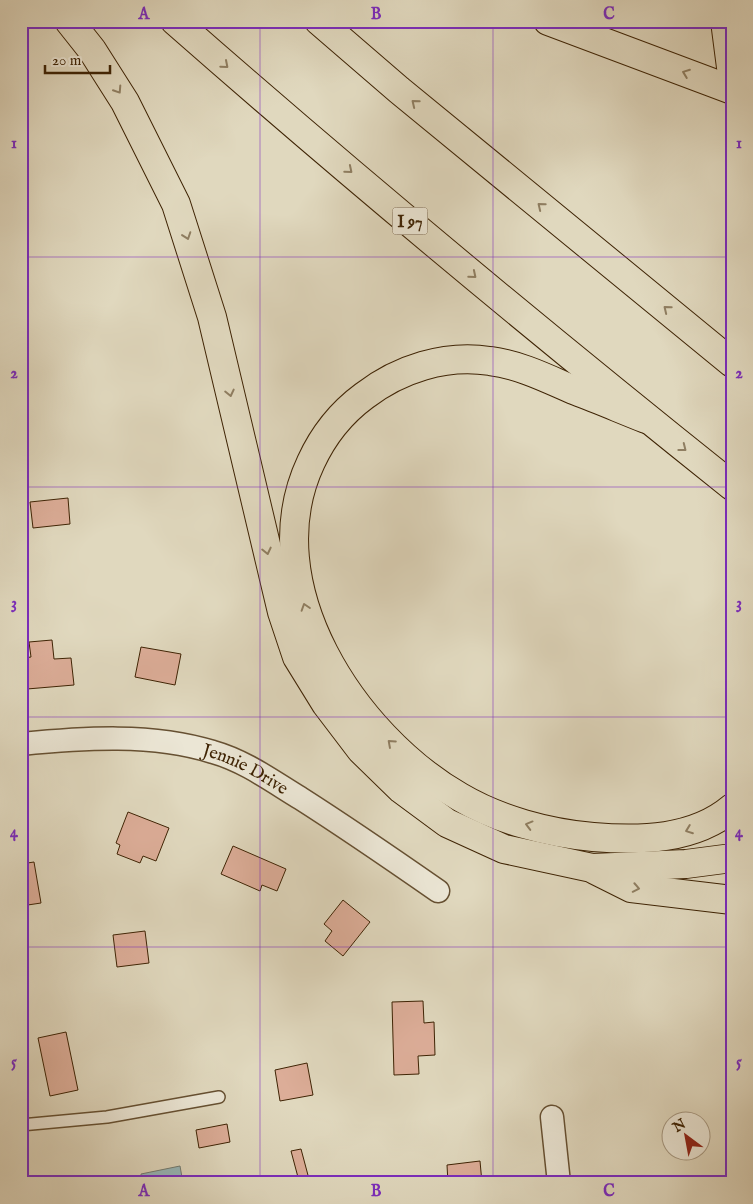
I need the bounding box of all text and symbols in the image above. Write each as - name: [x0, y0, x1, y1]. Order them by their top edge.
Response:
- text: A: [138, 5, 151, 25]
- text: B: [371, 5, 382, 25]
- text: C: [603, 5, 615, 25]
- scale bar: [45, 42, 110, 74]
- text: 20 m: [52, 51, 82, 70]
- one-way arrow: [220, 59, 229, 68]
- one-way arrow: [682, 69, 691, 79]
- one-way arrow: [111, 84, 121, 93]
- one-way arrow: [412, 101, 421, 109]
- text: 1: [11, 134, 17, 154]
- text: 1: [736, 134, 742, 154]
- one-way arrow: [343, 165, 352, 173]
- one-way arrow: [538, 204, 547, 212]
- road number: I 97: [392, 208, 428, 235]
- one-way arrow: [181, 231, 191, 240]
- one-way arrow: [468, 269, 477, 278]
- one-way arrow: [663, 306, 672, 315]
- text: 2: [10, 364, 18, 384]
- text: 2: [735, 364, 743, 384]
- one-way arrow: [224, 388, 235, 397]
- one-way arrow: [677, 442, 686, 450]
- one-way arrow: [261, 546, 272, 555]
- text: 3: [11, 594, 17, 614]
- text: 3: [736, 594, 742, 614]
- one-way arrow: [301, 603, 311, 612]
- street label: Jennie Drive: [198, 739, 292, 801]
- one-way arrow: [387, 740, 396, 749]
- one-way arrow: [525, 820, 534, 830]
- text: 4: [10, 823, 19, 843]
- text: 4: [735, 823, 744, 843]
- one-way arrow: [685, 824, 694, 834]
- one-way arrow: [631, 882, 640, 893]
- text: 5: [11, 1053, 17, 1073]
- text: 5: [736, 1053, 742, 1073]
- north arrow: [660, 1112, 710, 1162]
- text: N: [669, 1115, 690, 1137]
- text: A: [138, 1182, 151, 1202]
- text: B: [371, 1182, 382, 1202]
- text: C: [603, 1182, 615, 1202]

